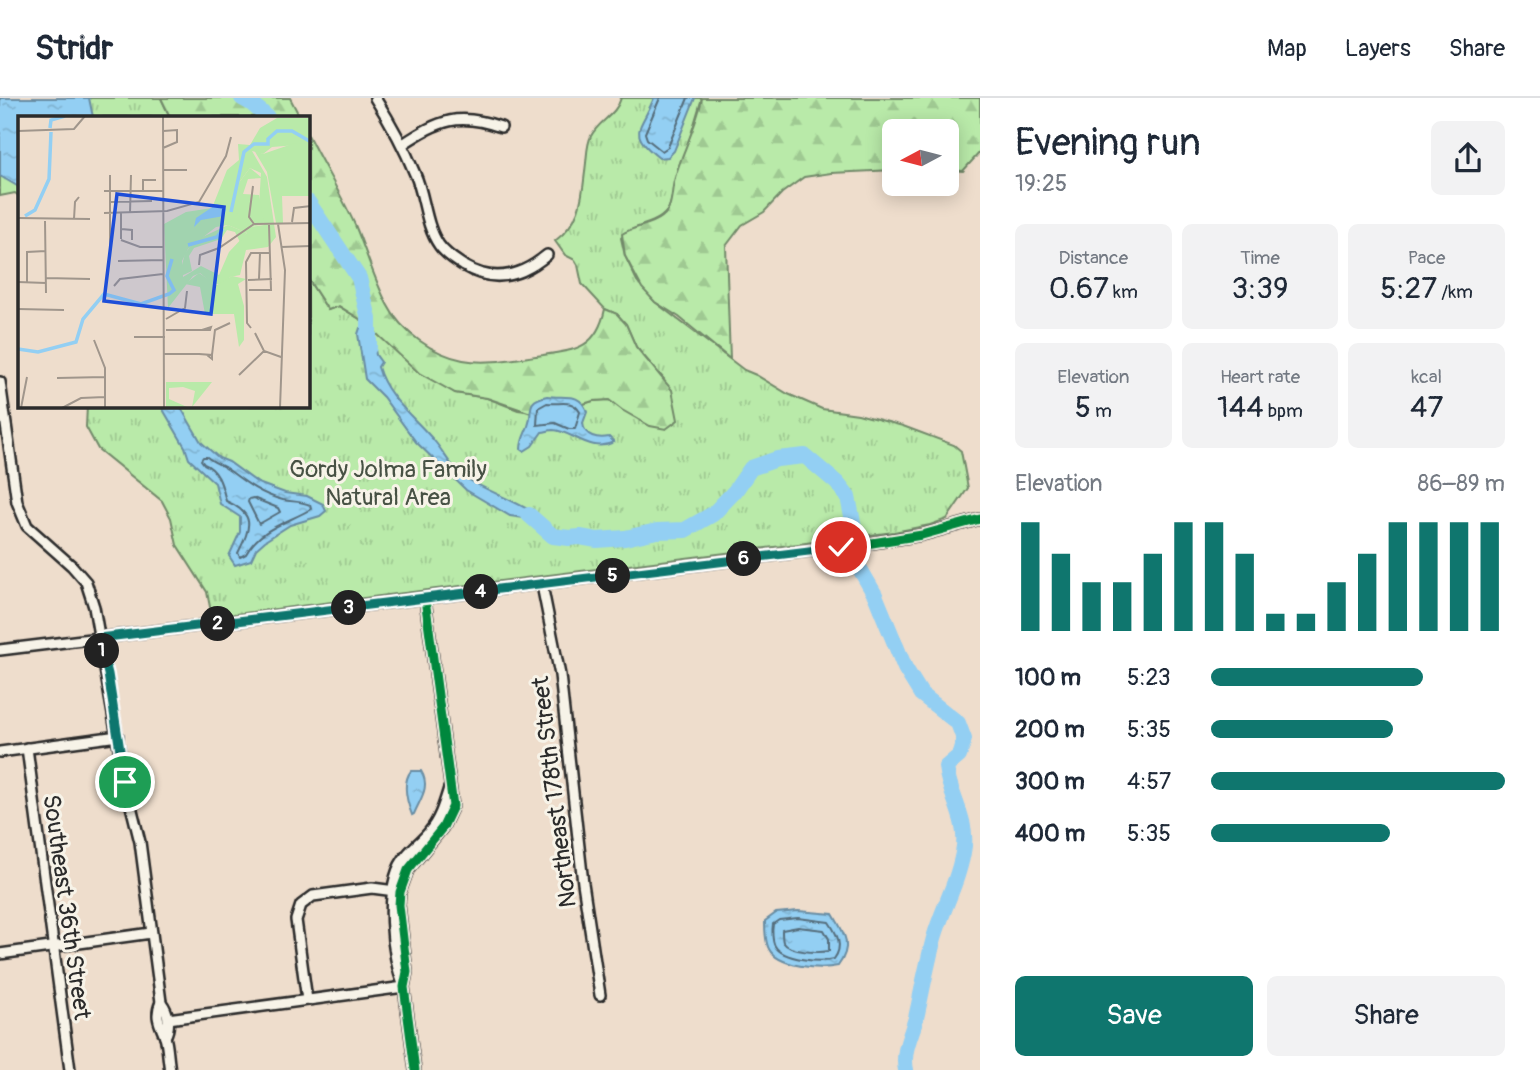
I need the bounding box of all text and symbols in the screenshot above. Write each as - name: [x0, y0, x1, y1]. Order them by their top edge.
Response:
- text: Stridr: [35, 28, 113, 69]
- text: Map: [1267, 34, 1307, 63]
- text: Layers: [1345, 34, 1411, 63]
- text: Share: [1449, 34, 1505, 63]
- inset map: [18, 116, 310, 408]
- north arrow: [882, 119, 959, 196]
- map controls: [882, 119, 959, 196]
- text: Evening run: [1015, 119, 1201, 167]
- button: share: [1431, 121, 1505, 195]
- text: 19:25: [1015, 169, 1067, 198]
- text: Distance: [1059, 246, 1128, 270]
- text: Time: [1240, 246, 1280, 270]
- text: Pace: [1408, 246, 1445, 270]
- text: 0.67: [1049, 270, 1109, 307]
- text: 3:39: [1232, 270, 1288, 307]
- text: 5:27: [1380, 270, 1437, 307]
- text: km: [1109, 280, 1138, 304]
- text: /km: [1437, 280, 1473, 304]
- text: Elevation: [1057, 365, 1130, 389]
- text: Heart rate: [1220, 365, 1300, 389]
- text: kcal: [1411, 365, 1442, 389]
- text: 5: [1075, 389, 1091, 426]
- text: 144: [1217, 389, 1264, 426]
- text: 47: [1410, 389, 1443, 426]
- text: m: [1091, 399, 1112, 423]
- text: bpm: [1264, 399, 1303, 423]
- park label: Gordy Jolma Family Natural Area: [289, 455, 487, 512]
- text: Elevation: [1015, 469, 1103, 498]
- text: 86–89 m: [1418, 469, 1505, 498]
- pin: [811, 517, 871, 577]
- icon: check: [822, 528, 860, 566]
- pin: 6: [726, 542, 762, 576]
- text: 6: [738, 546, 749, 570]
- pin: 5: [596, 559, 630, 594]
- text: 5: [607, 563, 618, 587]
- pin: 4: [463, 574, 498, 610]
- text: 4: [475, 579, 486, 603]
- pin: 3: [332, 590, 366, 626]
- text: 3: [343, 595, 354, 619]
- pin: 2: [200, 606, 235, 642]
- text: 2: [212, 611, 223, 635]
- pin: 1: [84, 634, 119, 668]
- text: 1: [98, 638, 105, 662]
- text: 100 m: [1015, 663, 1081, 692]
- text: 5:23: [1127, 663, 1171, 692]
- street label: Northeast 178th Street: [526, 674, 583, 909]
- text: 200 m: [1015, 715, 1085, 744]
- text: 5:35: [1127, 715, 1171, 744]
- pin: [95, 752, 155, 812]
- icon: arrive: [106, 763, 144, 801]
- text: 300 m: [1015, 767, 1085, 796]
- text: 4:57: [1127, 767, 1171, 796]
- street label: Southeast 36th Street: [36, 793, 97, 1022]
- text: 400 m: [1015, 819, 1085, 848]
- text: 5:35: [1127, 819, 1171, 848]
- button: Save: [1015, 976, 1253, 1056]
- button: Share: [1267, 976, 1505, 1056]

